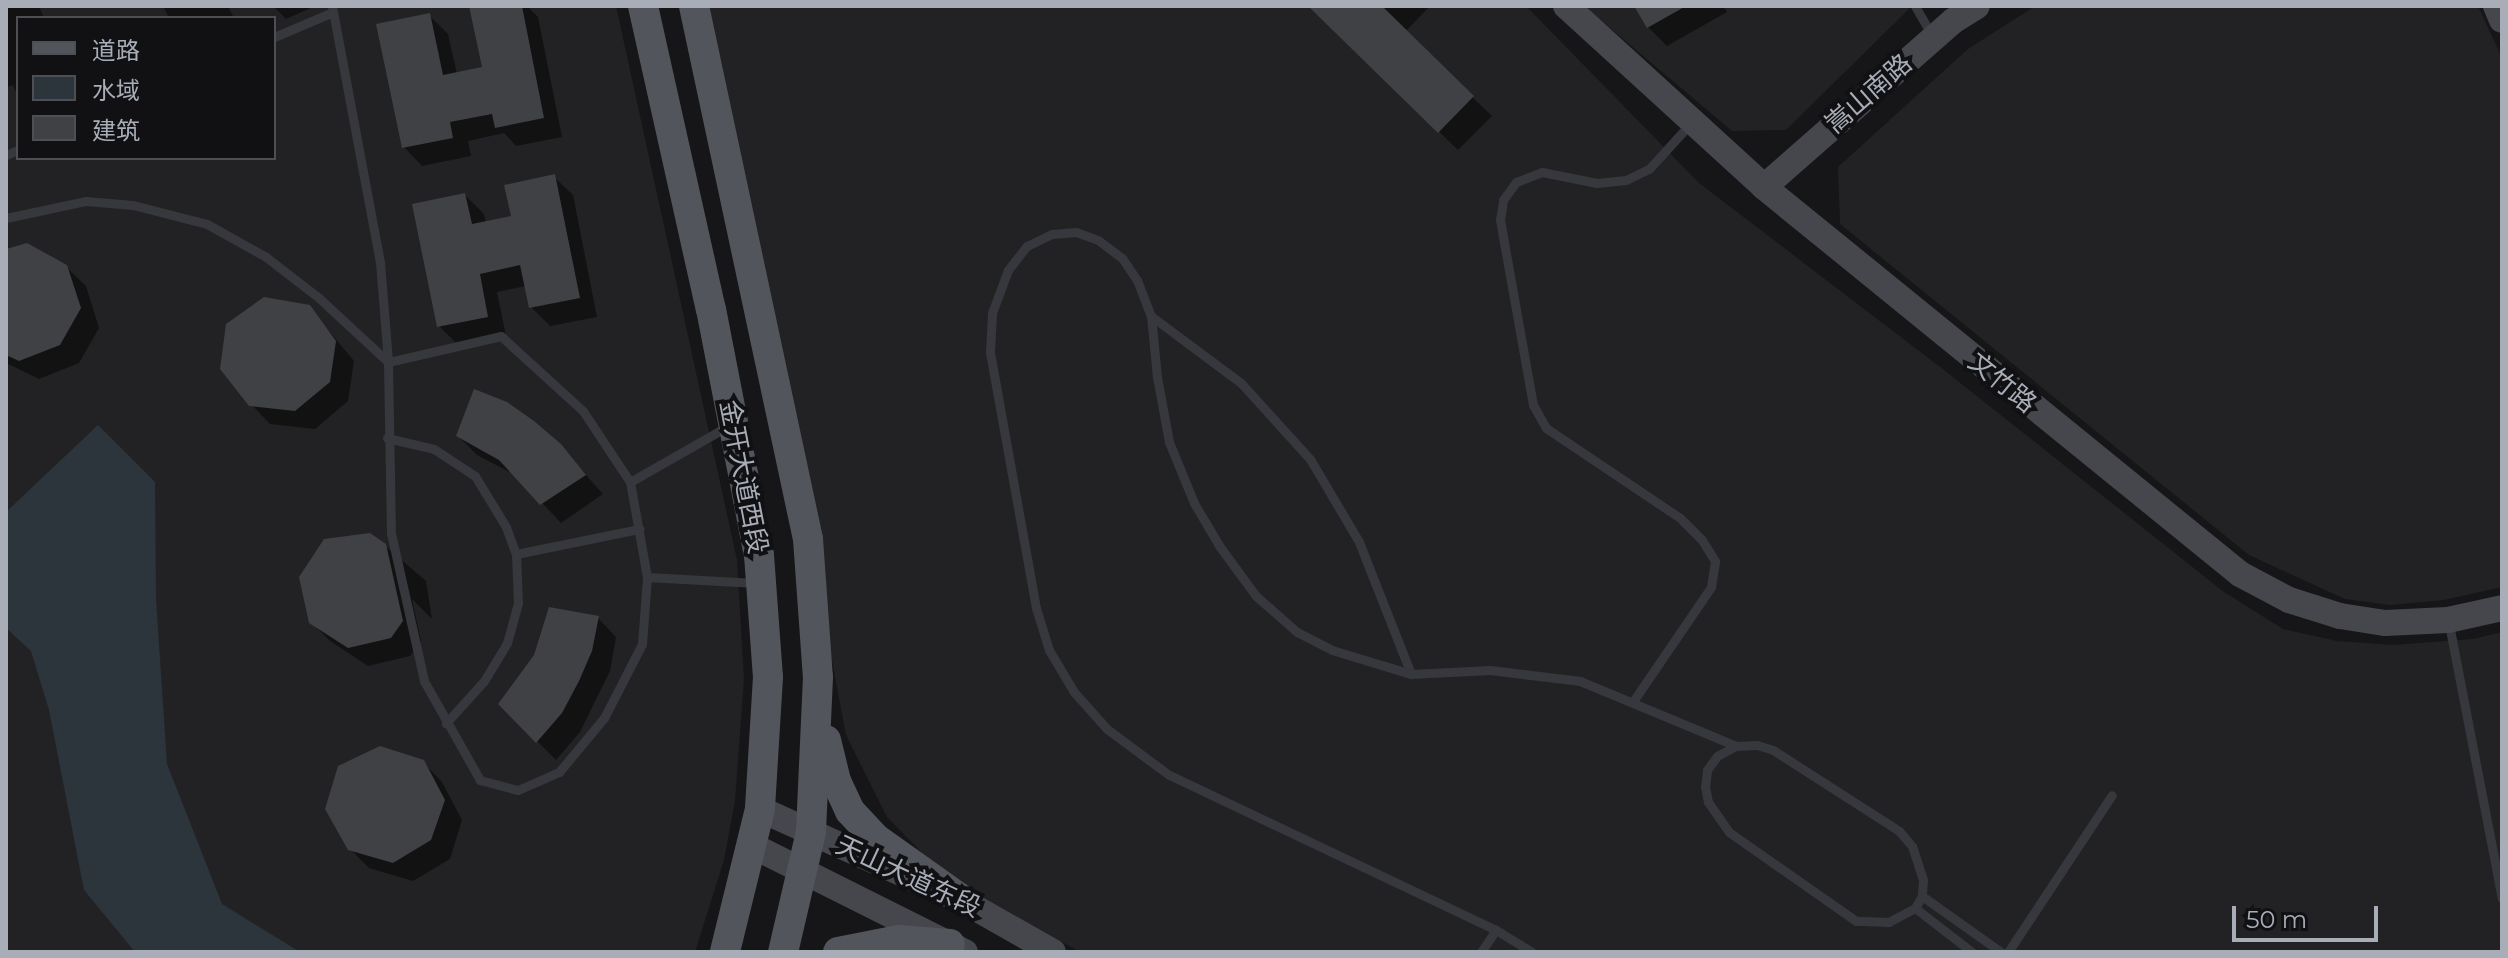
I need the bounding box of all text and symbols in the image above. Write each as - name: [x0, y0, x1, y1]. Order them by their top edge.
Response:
- legend: [16, 16, 276, 160]
- text: 道路: [92, 36, 140, 65]
- street label: 嵩山南路: [1820, 48, 1918, 140]
- text: 水域: [92, 76, 140, 105]
- text: 建筑: [92, 116, 140, 145]
- street label: 文竹路: [1962, 346, 2042, 420]
- street label: 金开大道西段: [713, 397, 773, 557]
- street label: 天山大道东段: [831, 830, 985, 924]
- scale bar: [2236, 890, 2382, 940]
- text: 50 m: [2246, 905, 2307, 934]

